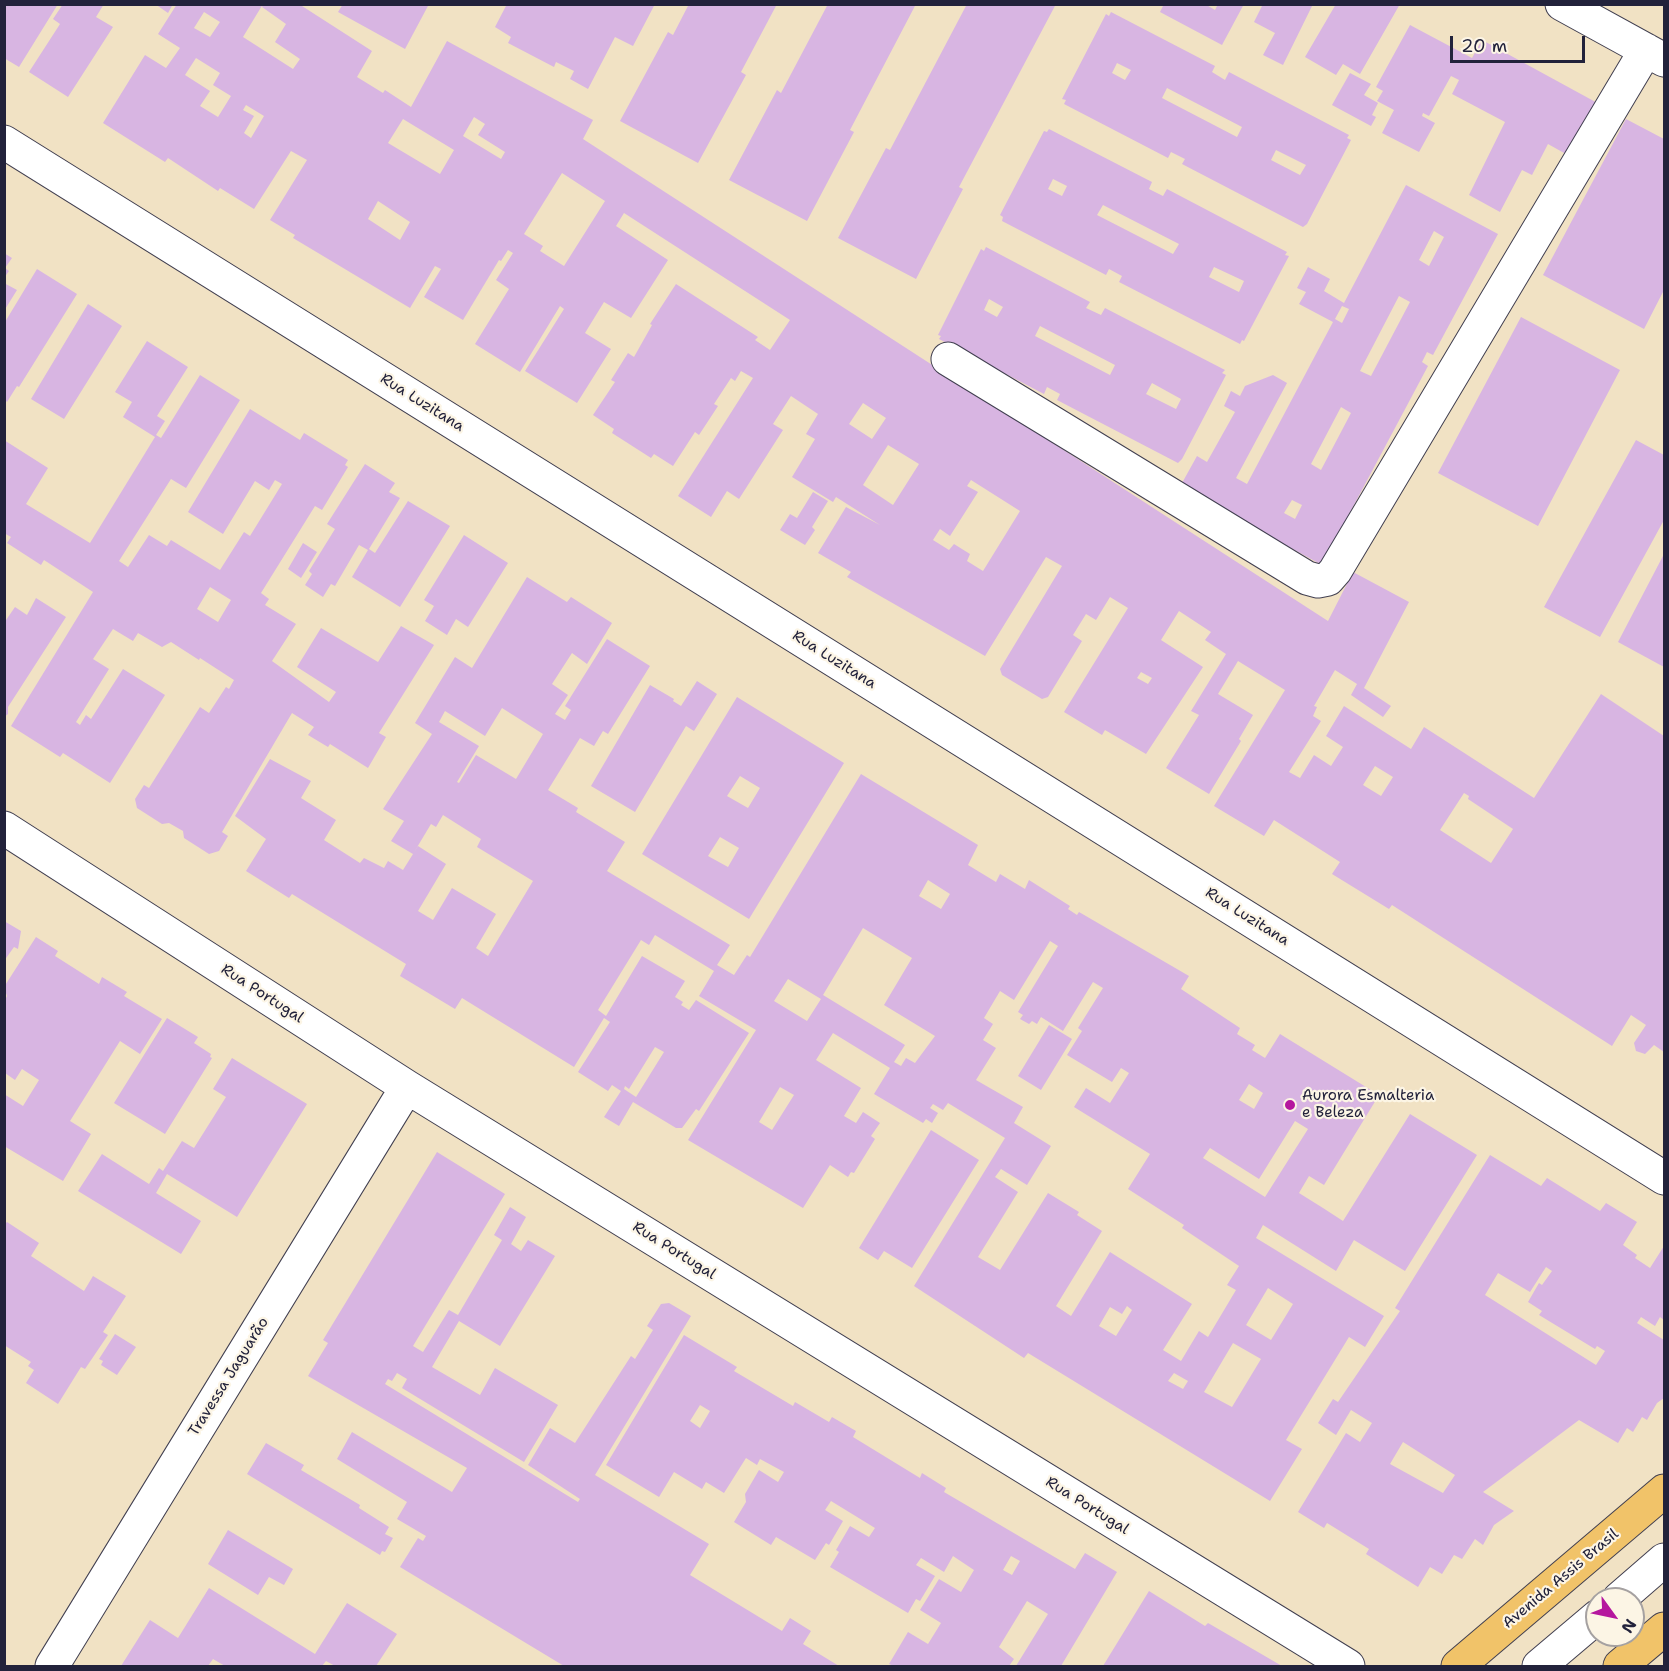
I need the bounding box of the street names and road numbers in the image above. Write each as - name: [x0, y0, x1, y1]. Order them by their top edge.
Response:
- street label: Rua Luzitana: [377, 370, 467, 436]
- street label: Rua Luzitana: [789, 627, 879, 693]
- street label: Rua Luzitana: [1202, 884, 1292, 950]
- street label: Rua Portugal: [217, 961, 307, 1027]
- street label: Rua Portugal: [629, 1218, 719, 1284]
- street label: Travessa Jaguarão: [185, 1314, 273, 1440]
- street label: Rua Portugal: [1042, 1473, 1132, 1539]
- street label: Avenida Assis Brasil: [1500, 1525, 1622, 1633]

